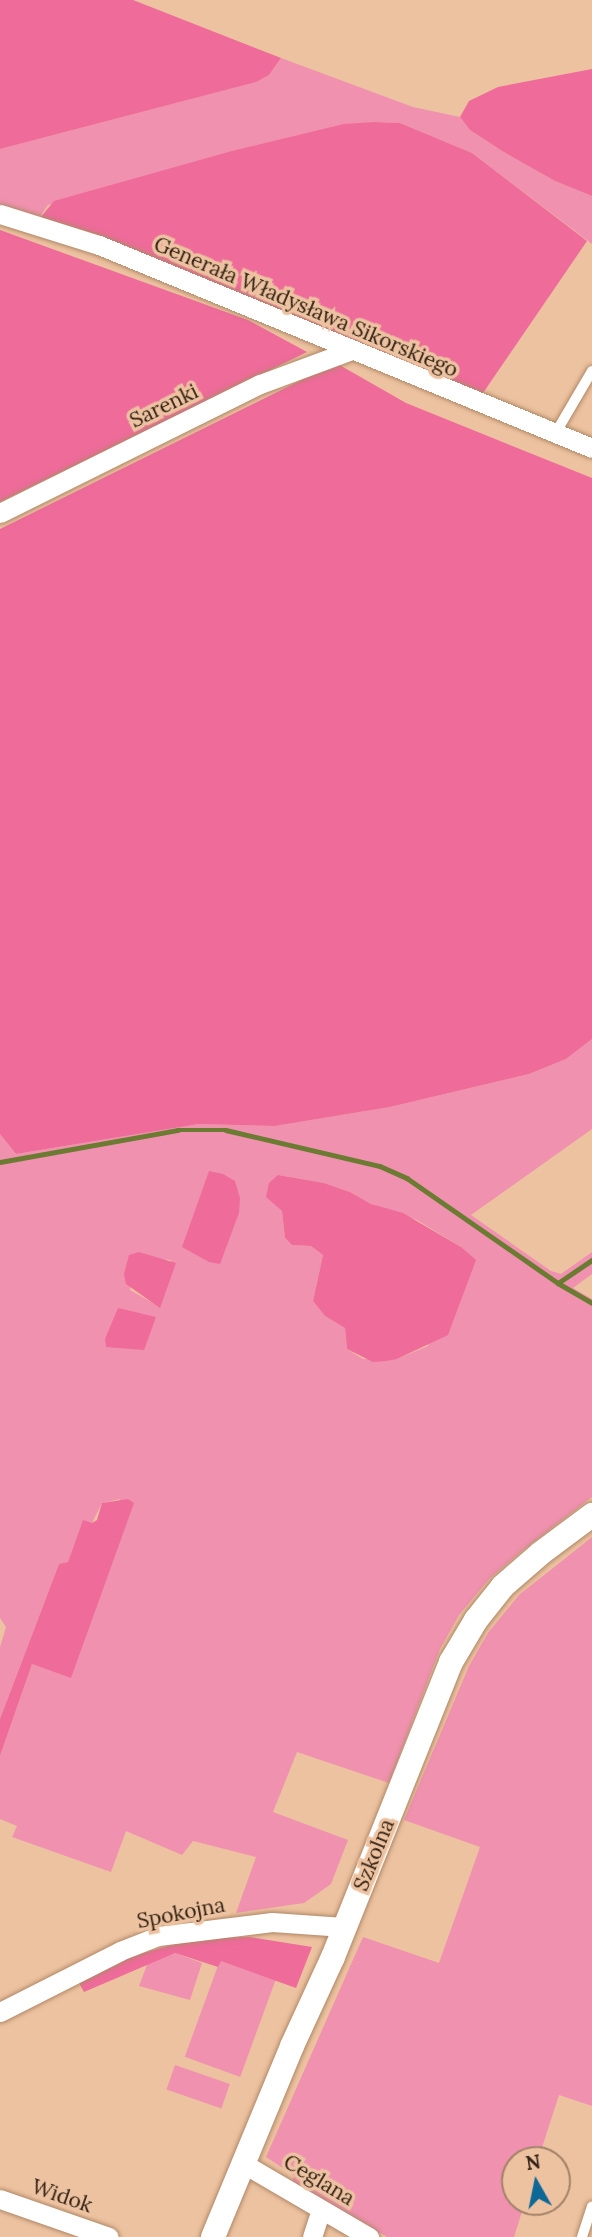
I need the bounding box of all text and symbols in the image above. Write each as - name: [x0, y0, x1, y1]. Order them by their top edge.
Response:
- street label: Generała Władysława Sikorskiego: [150, 231, 462, 383]
- street label: Sarenki: [126, 379, 202, 433]
- street label: Szkolna: [348, 1815, 400, 1895]
- street label: Spokojna: [135, 1892, 227, 1934]
- north arrow: [501, 2146, 571, 2216]
- street label: Ceglana: [279, 2149, 359, 2211]
- text: N: [524, 2149, 542, 2175]
- street label: Widok: [28, 2174, 96, 2218]

